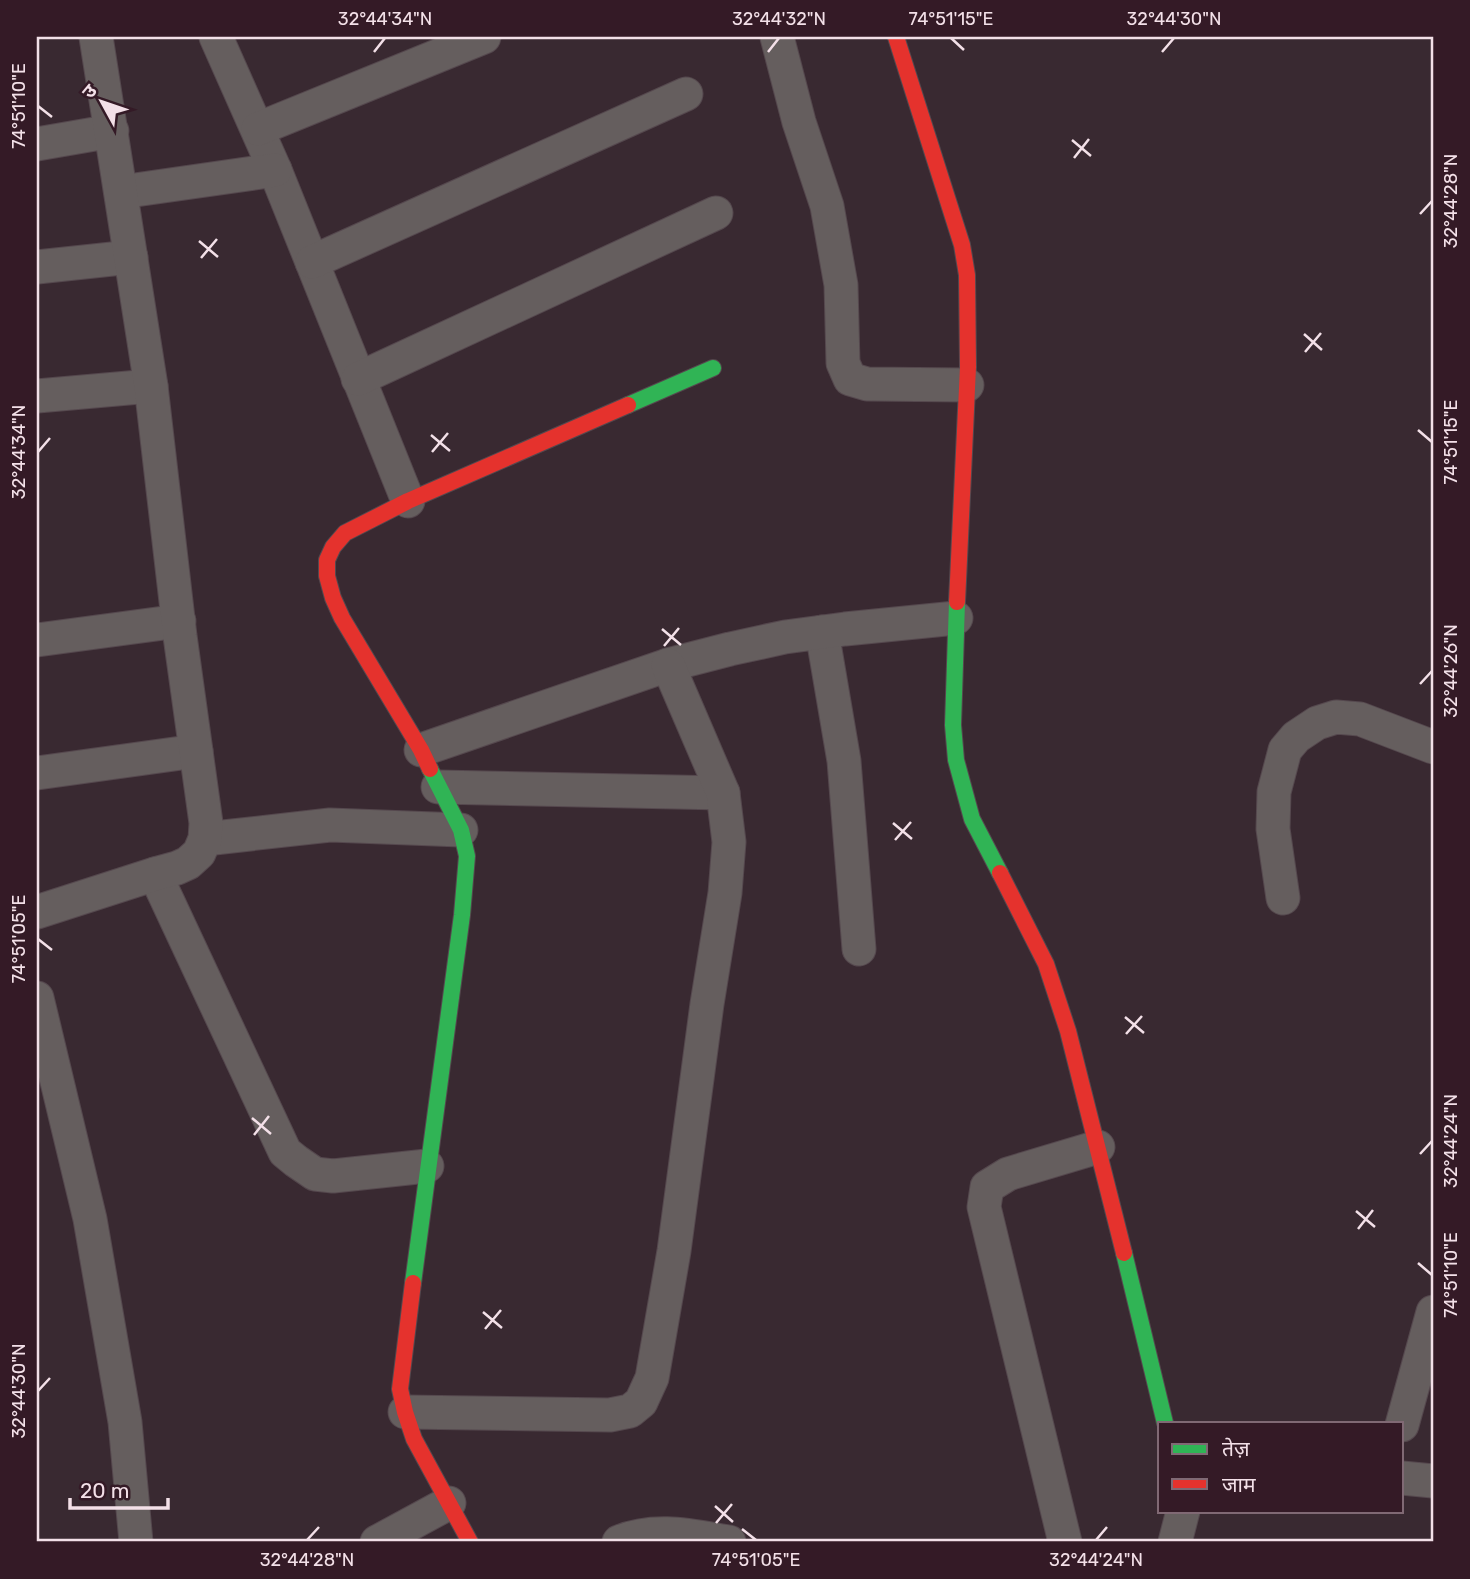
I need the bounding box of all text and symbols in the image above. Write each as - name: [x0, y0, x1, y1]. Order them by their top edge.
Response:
- text: 32°44'34"N: [338, 8, 432, 30]
- text: 32°44'32"N: [732, 8, 826, 30]
- text: 74°51'15"E: [909, 8, 993, 30]
- text: 32°44'30"N: [1127, 8, 1221, 30]
- text: 74°51'10"E: [8, 63, 30, 149]
- north arrow: [66, 66, 136, 136]
- text: उ: [77, 79, 102, 103]
- text: 32°44'28"N: [1440, 154, 1462, 248]
- text: 74°51'15"E: [1440, 400, 1462, 484]
- text: 32°44'34"N: [8, 405, 30, 499]
- text: 32°44'26"N: [1440, 624, 1462, 718]
- text: 74°51'05"E: [8, 895, 30, 983]
- text: 32°44'24"N: [1440, 1094, 1462, 1188]
- text: 74°51'10"E: [1440, 1232, 1462, 1318]
- text: 32°44'30"N: [8, 1344, 30, 1438]
- legend: [1158, 1422, 1404, 1512]
- text: तेज़: [1222, 1436, 1250, 1461]
- scale bar: [70, 1467, 168, 1511]
- text: जाम: [1222, 1472, 1256, 1497]
- text: 20 m: [80, 1478, 129, 1503]
- text: 32°44'28"N: [260, 1549, 354, 1571]
- text: 74°51'05"E: [712, 1549, 800, 1571]
- text: 32°44'24"N: [1049, 1549, 1143, 1571]

